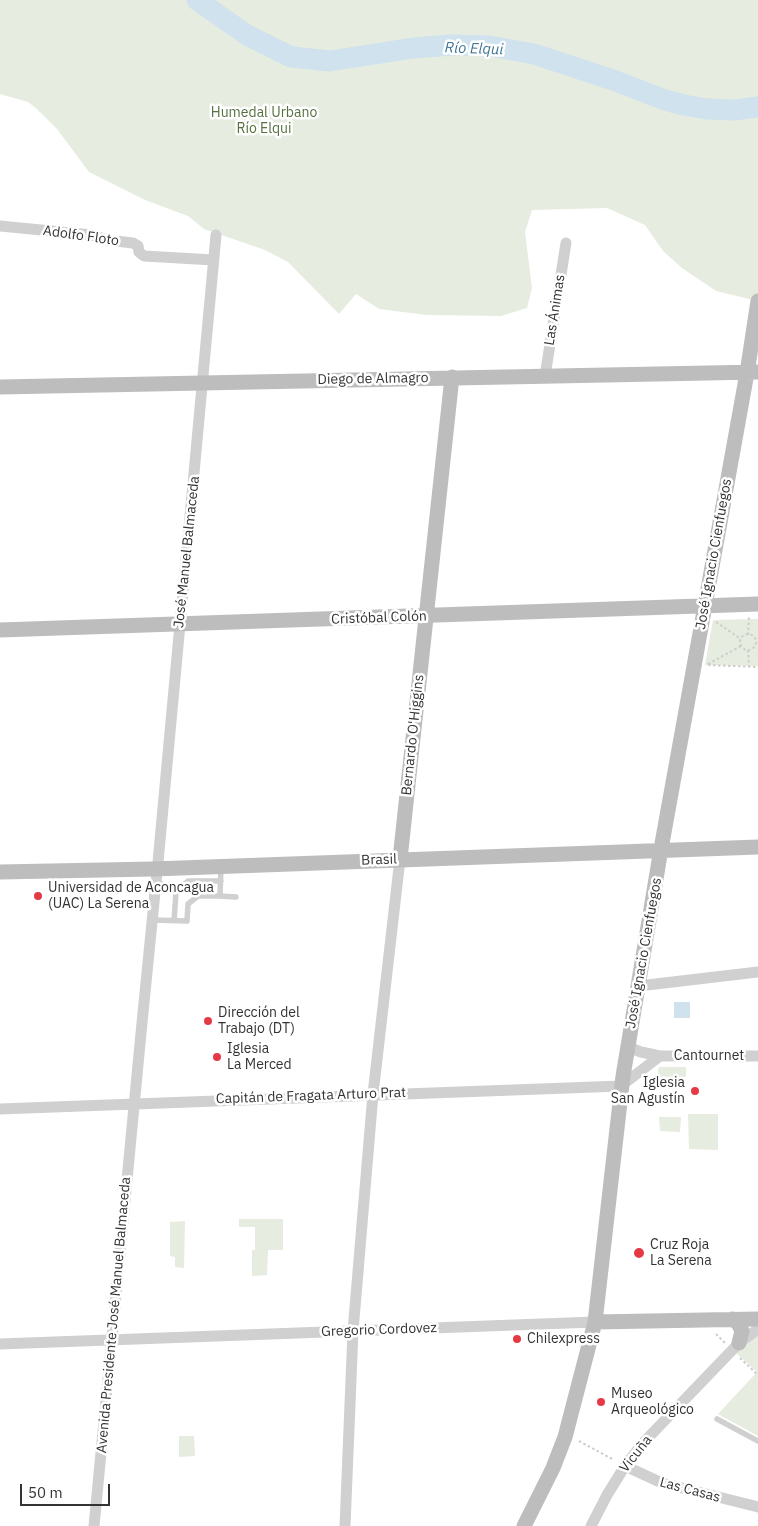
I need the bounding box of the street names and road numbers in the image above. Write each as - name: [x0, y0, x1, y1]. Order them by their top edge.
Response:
- street label: Adolfo Floto: [42, 222, 120, 250]
- street label: Las Ánimas: [541, 273, 569, 347]
- street label: Diego de Almagro: [317, 370, 429, 388]
- street label: José Manuel Balmaceda: [171, 475, 203, 629]
- street label: José Ignacio Cienfuegos: [692, 477, 736, 631]
- street label: Cristóbal Colón: [331, 608, 427, 628]
- street label: Bernardo O'Higgins: [398, 674, 428, 796]
- street label: Brasil: [361, 851, 397, 869]
- street label: José Ignacio Cienfuegos: [622, 876, 666, 1030]
- street label: Cantournet: [674, 1048, 744, 1064]
- street label: Capitán de Fragata Arturo Prat: [216, 1084, 406, 1108]
- street label: Avenida Presidente José Manuel Balmaceda: [94, 1176, 134, 1454]
- street label: Gregorio Cordovez: [321, 1320, 437, 1340]
- street label: Vicuña: [616, 1432, 656, 1476]
- street label: Las Casas: [658, 1474, 722, 1506]

